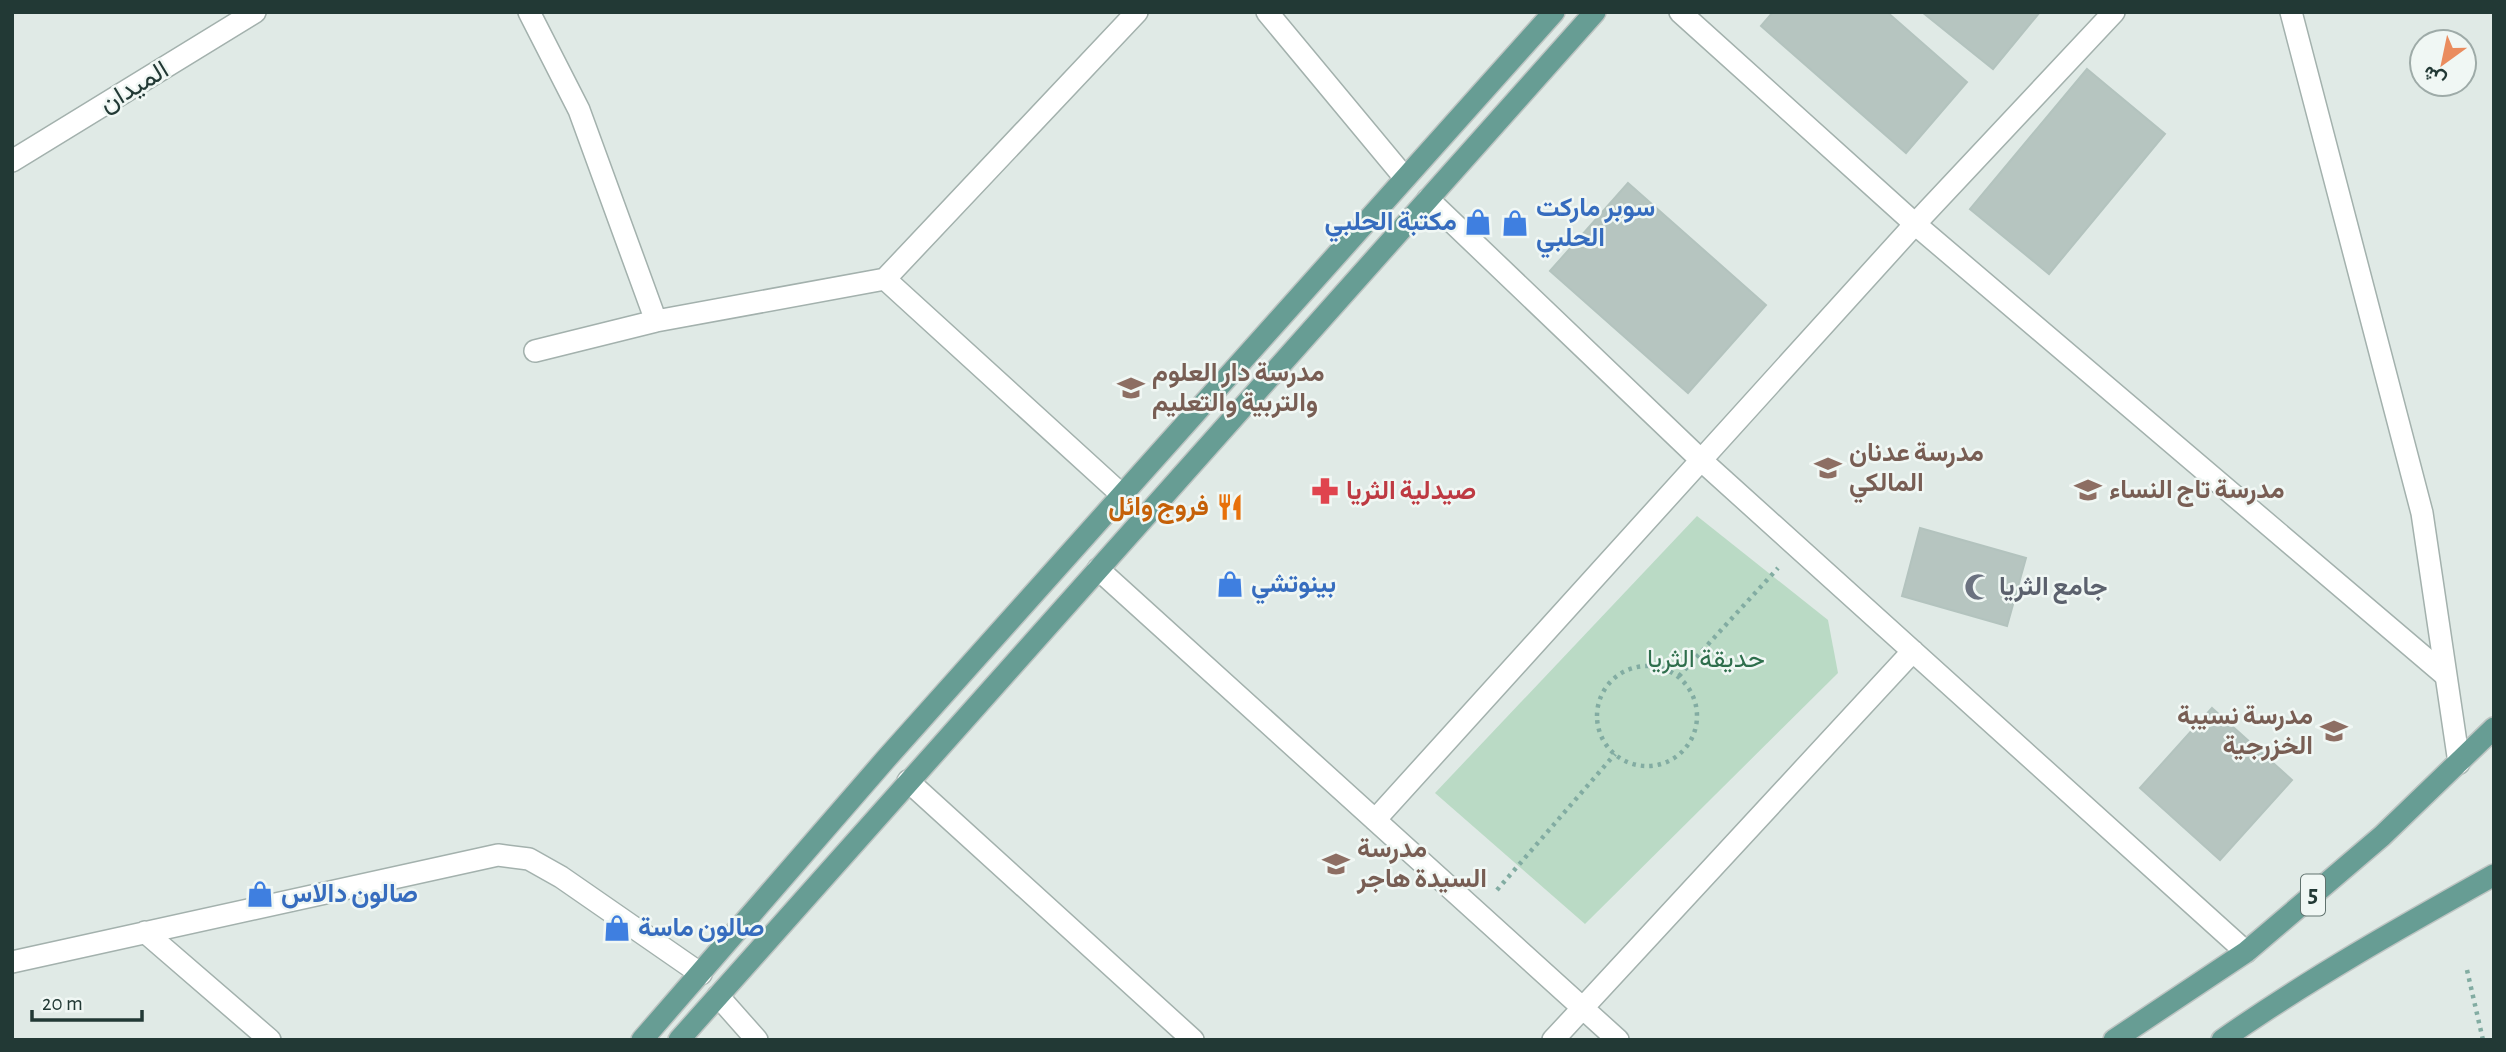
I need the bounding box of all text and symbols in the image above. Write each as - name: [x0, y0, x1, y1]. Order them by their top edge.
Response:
- north arrow: [2408, 28, 2478, 98]
- street label: الميدان: [95, 56, 173, 118]
- text: ش: [2420, 61, 2450, 90]
- place label: سوبر ماركت الحلبي: [1536, 195, 1655, 259]
- shop icon: مكتبة الحلبي: [1463, 207, 1493, 237]
- shop icon: سوبر ماركت الحلبي: [1500, 208, 1530, 238]
- place label: مكتبة الحلبي: [1324, 209, 1457, 243]
- place label: مدرسة دار العلوم والتربية والتعليم: [1152, 360, 1325, 419]
- school or university icon: مدرسة دار العلوم والتربية والتعليم: [1116, 373, 1146, 403]
- place label: مدرسة عدنان المالكي: [1849, 440, 1984, 504]
- school or university icon: مدرسة عدنان المالكي: [1813, 453, 1843, 483]
- school or university icon: مدرسة تاج النساء: [2073, 475, 2103, 505]
- pharmacy icon: صيدلية الثريا: [1310, 476, 1340, 506]
- place label: مدرسة تاج النساء: [2109, 477, 2285, 507]
- place label: صيدلية الثريا: [1346, 478, 1476, 506]
- restaurant icon: فروج وائل: [1215, 492, 1245, 522]
- place label: فروج وائل: [1108, 494, 1209, 524]
- shop icon: بينوتشي: [1215, 569, 1245, 599]
- place label: بينوتشي: [1251, 571, 1336, 605]
- mosque icon: جامع الثريا: [1963, 572, 1993, 602]
- place label: جامع الثريا: [1999, 574, 2107, 604]
- park label: حديقة الثريا: [1647, 646, 1765, 674]
- place label: مدرسة نسيبة الخزرجية: [2177, 703, 2313, 761]
- school or university icon: مدرسة نسيبة الخزرجية: [2319, 716, 2349, 746]
- place label: مدرسة السيدة هاجر: [1356, 836, 1487, 894]
- school or university icon: مدرسة السيدة هاجر: [1321, 849, 1351, 879]
- road number: 5: [2301, 874, 2325, 916]
- shop icon: صالون دالاس: [245, 879, 275, 909]
- place label: صالون دالاس: [281, 881, 418, 909]
- shop icon: صالون ماسة: [602, 913, 632, 943]
- place label: صالون ماسة: [638, 915, 765, 943]
- scale bar: [32, 978, 142, 1022]
- text: 20 m: [42, 993, 83, 1014]

